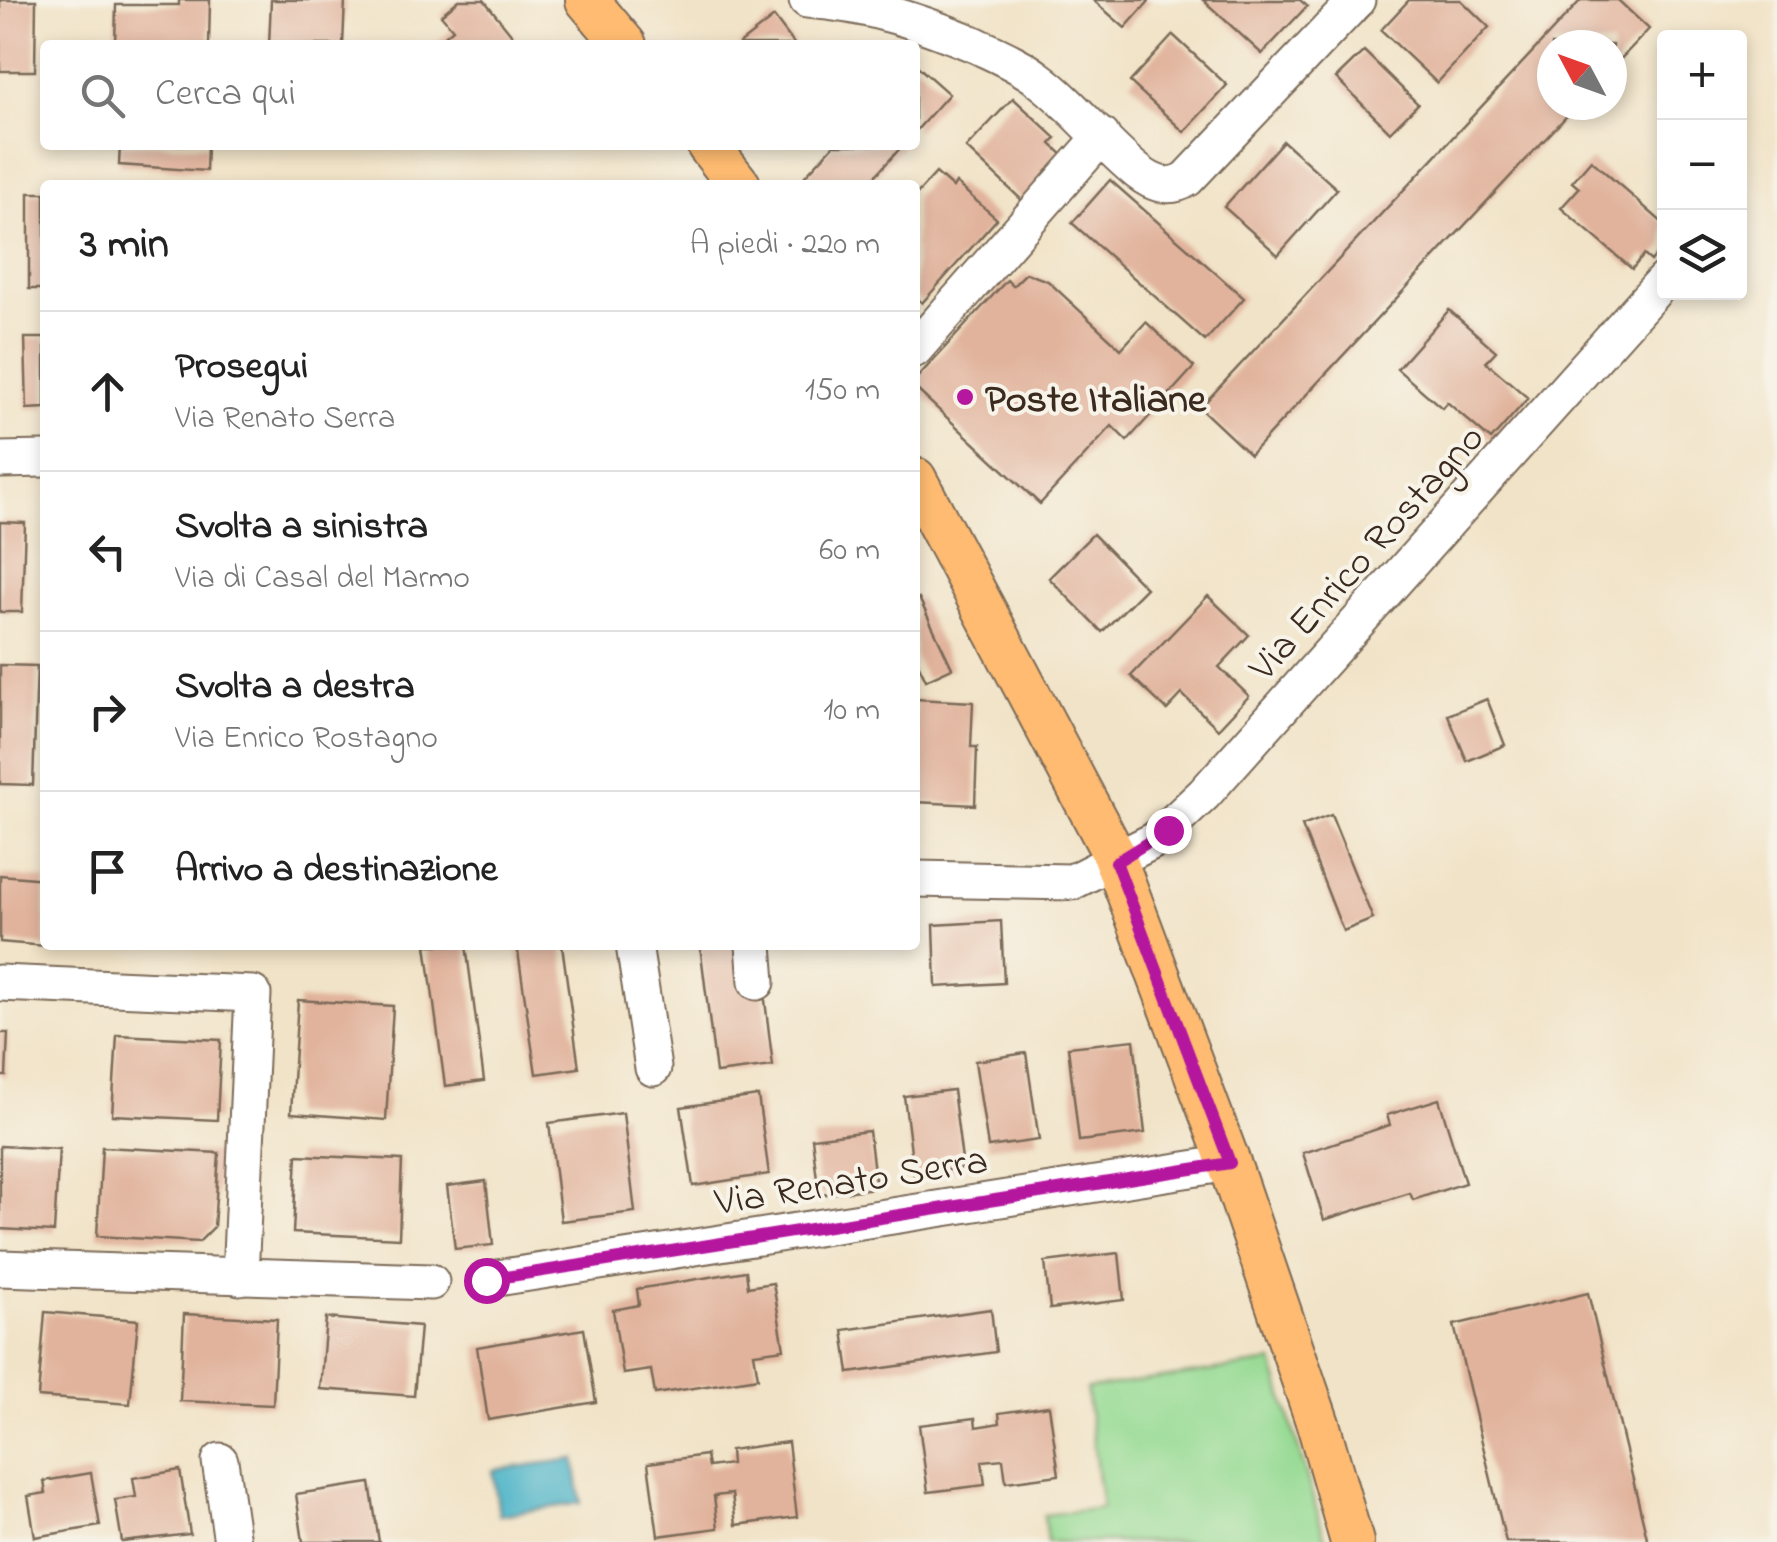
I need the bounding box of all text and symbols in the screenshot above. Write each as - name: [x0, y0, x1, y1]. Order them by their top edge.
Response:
- north arrow: [1537, 30, 1627, 120]
- map controls: [1657, 30, 1747, 300]
- button: +: [1657, 30, 1747, 120]
- search box: [40, 40, 920, 150]
- text: Cerca qui: [155, 67, 296, 123]
- icon: search: [75, 68, 130, 123]
- button: −: [1657, 120, 1747, 210]
- button: layers: [1657, 210, 1747, 300]
- text: 3 min: [80, 215, 169, 276]
- text: A piedi · 220 m: [690, 222, 880, 269]
- text: Prosegui: [175, 340, 308, 396]
- icon: ahead: [80, 364, 135, 419]
- text: 150 m: [805, 368, 880, 415]
- place label: Poste Italiane: [985, 372, 1207, 431]
- marker: Poste Italiane: [954, 386, 976, 408]
- text: Via Renato Serra: [175, 396, 395, 443]
- street label: Via Enrico Rostagno: [1236, 412, 1500, 697]
- text: Svolta a sinistra: [175, 500, 428, 556]
- icon: left: [80, 524, 135, 579]
- text: 60 m: [819, 528, 880, 575]
- text: Via di Casal del Marmo: [175, 556, 470, 603]
- text: Svolta a destra: [175, 660, 415, 716]
- icon: right: [80, 684, 135, 739]
- text: 10 m: [823, 688, 880, 735]
- text: Via Enrico Rostagno: [175, 716, 438, 763]
- route end: [1146, 808, 1192, 854]
- text: Arrivo a destinazione: [175, 843, 498, 899]
- icon: arrive: [80, 844, 135, 899]
- street label: Via Renato Serra: [710, 1133, 992, 1234]
- route start: [464, 1258, 510, 1304]

